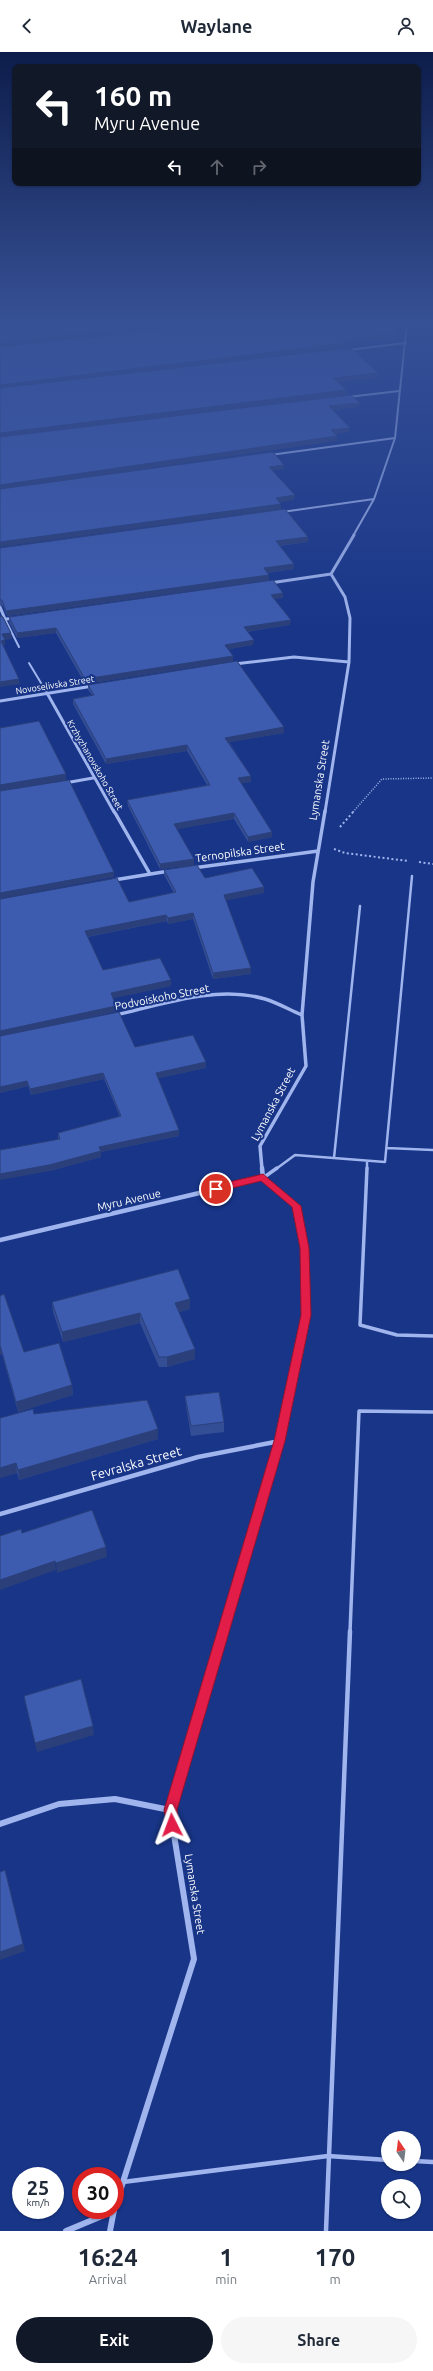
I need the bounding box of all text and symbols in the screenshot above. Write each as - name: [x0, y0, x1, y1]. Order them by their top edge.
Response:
- icon: back: [16, 15, 38, 37]
- icon: person: [395, 15, 417, 37]
- text: Waylane: [181, 16, 252, 36]
- icon: left: [28, 80, 80, 132]
- text: 160 m: [94, 80, 172, 111]
- text: Myru Avenue: [94, 113, 200, 133]
- icon: left: [164, 156, 186, 178]
- icon: ahead: [206, 156, 228, 178]
- icon: right: [248, 156, 270, 178]
- street label: Novoselivska Street: [15, 674, 95, 696]
- street label: Krzhyzhanovskoho Street: [65, 718, 125, 812]
- street label: Lymanska Street: [307, 738, 331, 821]
- street label: Ternopilska Street: [195, 840, 286, 864]
- street label: Podvoiskoho Street: [114, 982, 211, 1012]
- street label: Lymanska Street: [249, 1065, 298, 1143]
- pin: [199, 1172, 233, 1206]
- icon: arrive: [205, 1178, 227, 1200]
- street label: Myru Avenue: [96, 1187, 162, 1213]
- street label: Fevralska Street: [89, 1443, 183, 1483]
- position arrow: [151, 1804, 193, 1846]
- street label: Lymanska Street: [183, 1853, 207, 1936]
- north arrow: [381, 2131, 421, 2171]
- map controls: [381, 2131, 421, 2219]
- speed limit sign: 30: [72, 2167, 124, 2219]
- text: 25: [27, 2176, 49, 2199]
- button: search: [381, 2179, 421, 2219]
- text: km/h: [26, 2197, 50, 2208]
- text: 16:24: [78, 2244, 138, 2271]
- text: 1: [219, 2244, 233, 2271]
- text: 170: [315, 2244, 355, 2271]
- text: Arrival: [89, 2272, 127, 2286]
- text: min: [215, 2272, 237, 2286]
- text: m: [329, 2272, 341, 2286]
- button: Exit: [16, 2317, 213, 2363]
- button: Share: [221, 2317, 417, 2363]

